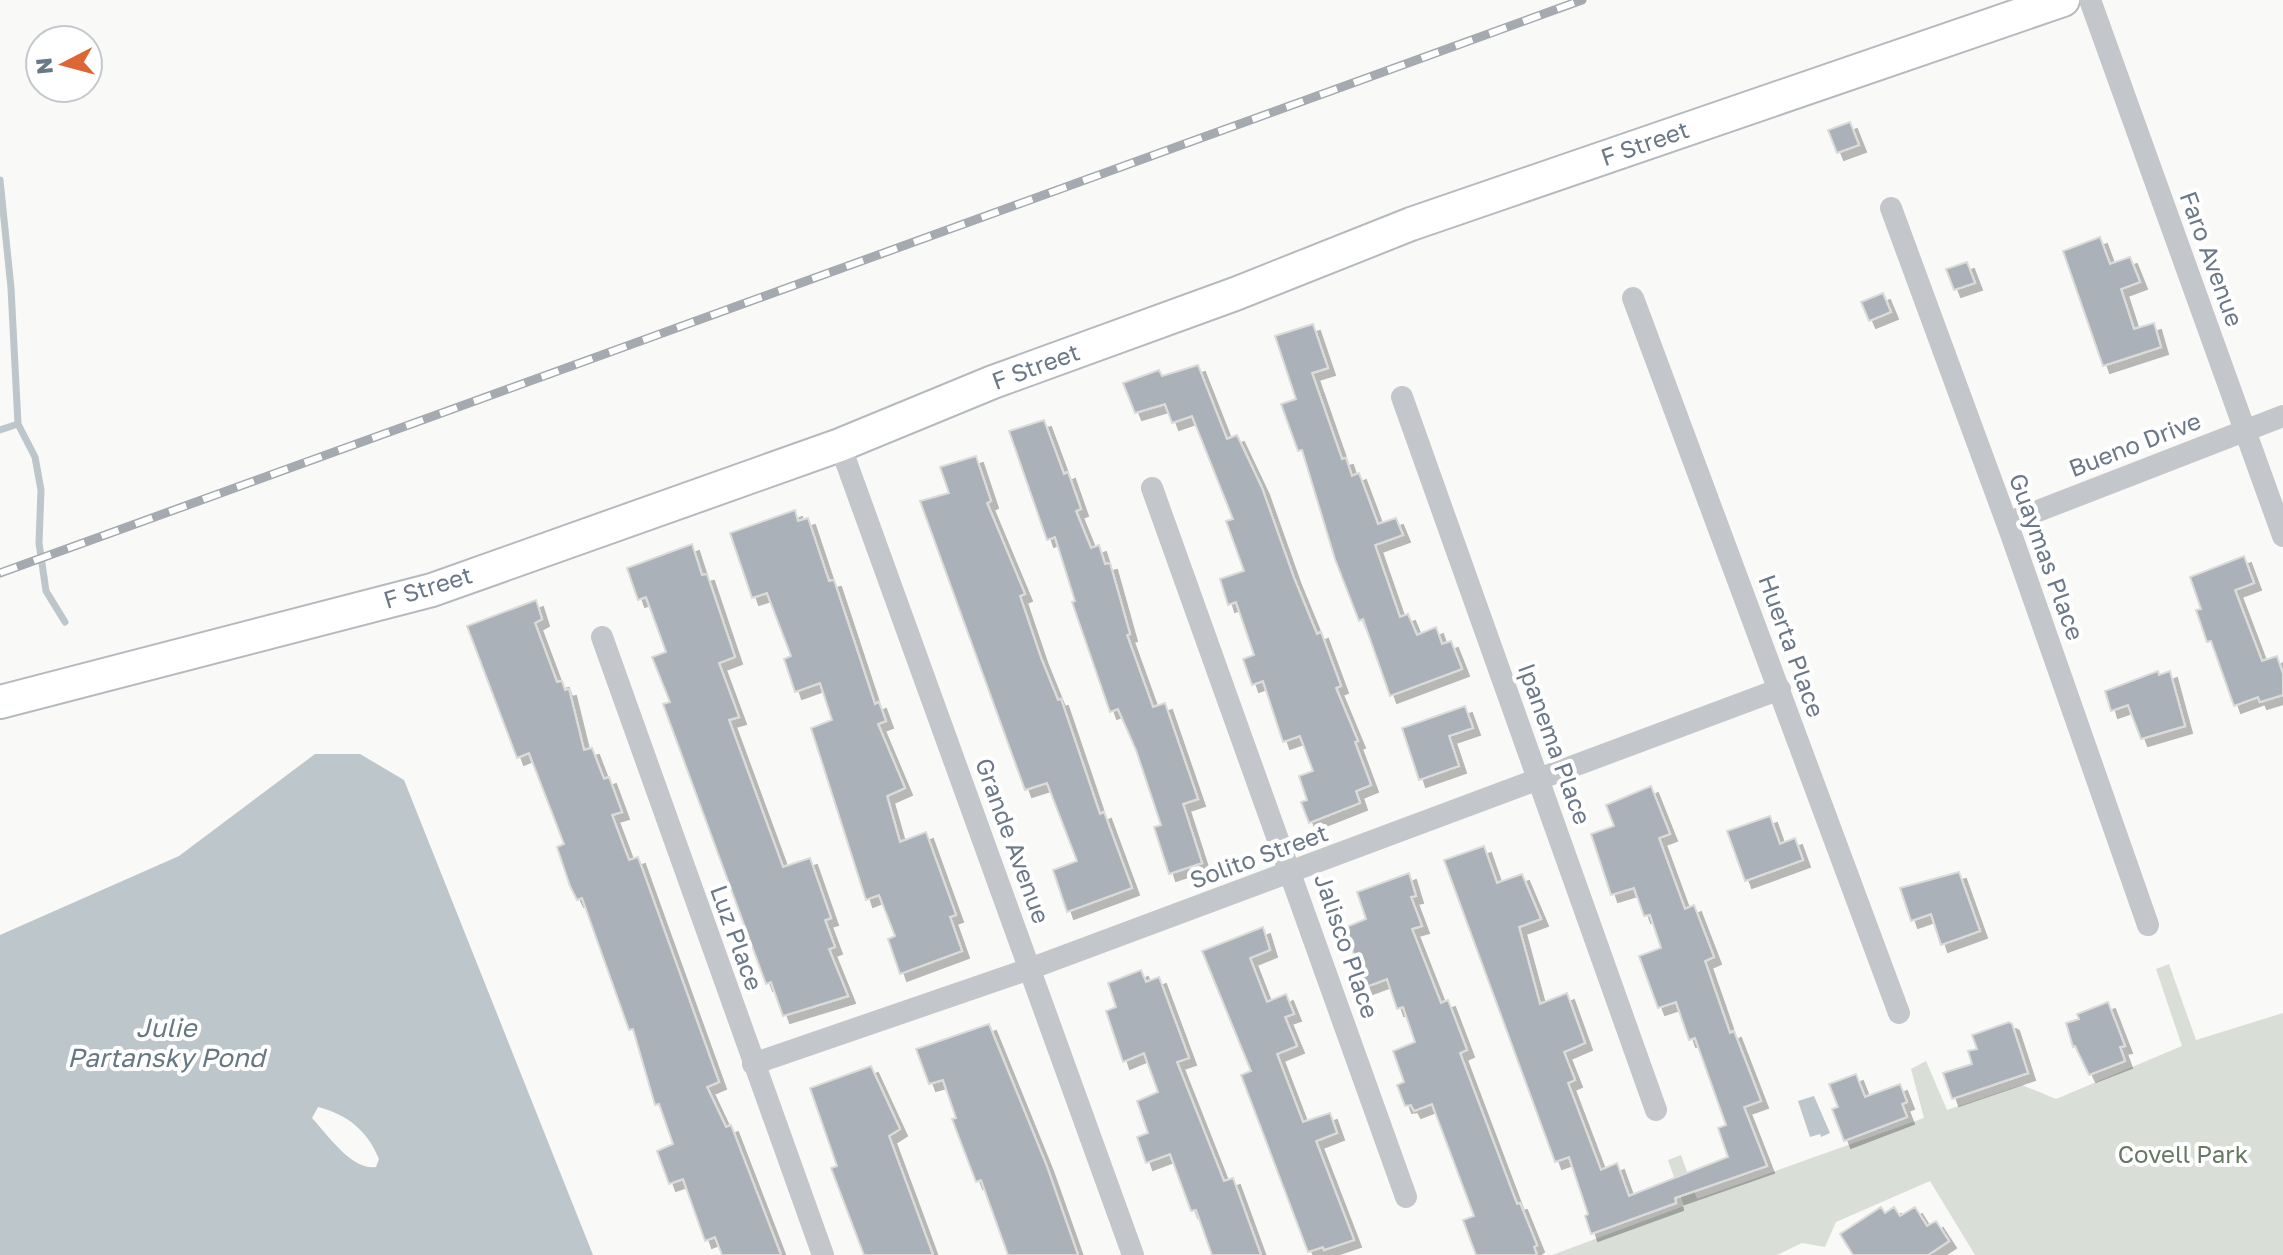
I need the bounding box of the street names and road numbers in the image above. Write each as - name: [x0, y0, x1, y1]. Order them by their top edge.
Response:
- street label: F Street: [1597, 114, 1692, 171]
- street label: Faro Avenue: [2175, 187, 2250, 330]
- street label: F Street: [988, 336, 1083, 395]
- street label: Bueno Drive: [2064, 405, 2205, 482]
- street label: Guaymas Place: [2004, 469, 2091, 644]
- street label: F Street: [380, 559, 475, 614]
- street label: Huerta Place: [1753, 570, 1832, 721]
- street label: Ipanema Place: [1513, 659, 1598, 828]
- street label: Grande Avenue: [970, 754, 1057, 927]
- street label: Solito Street: [1185, 817, 1332, 894]
- street label: Jalisco Place: [1309, 869, 1386, 1022]
- street label: Luz Place: [705, 881, 770, 994]

